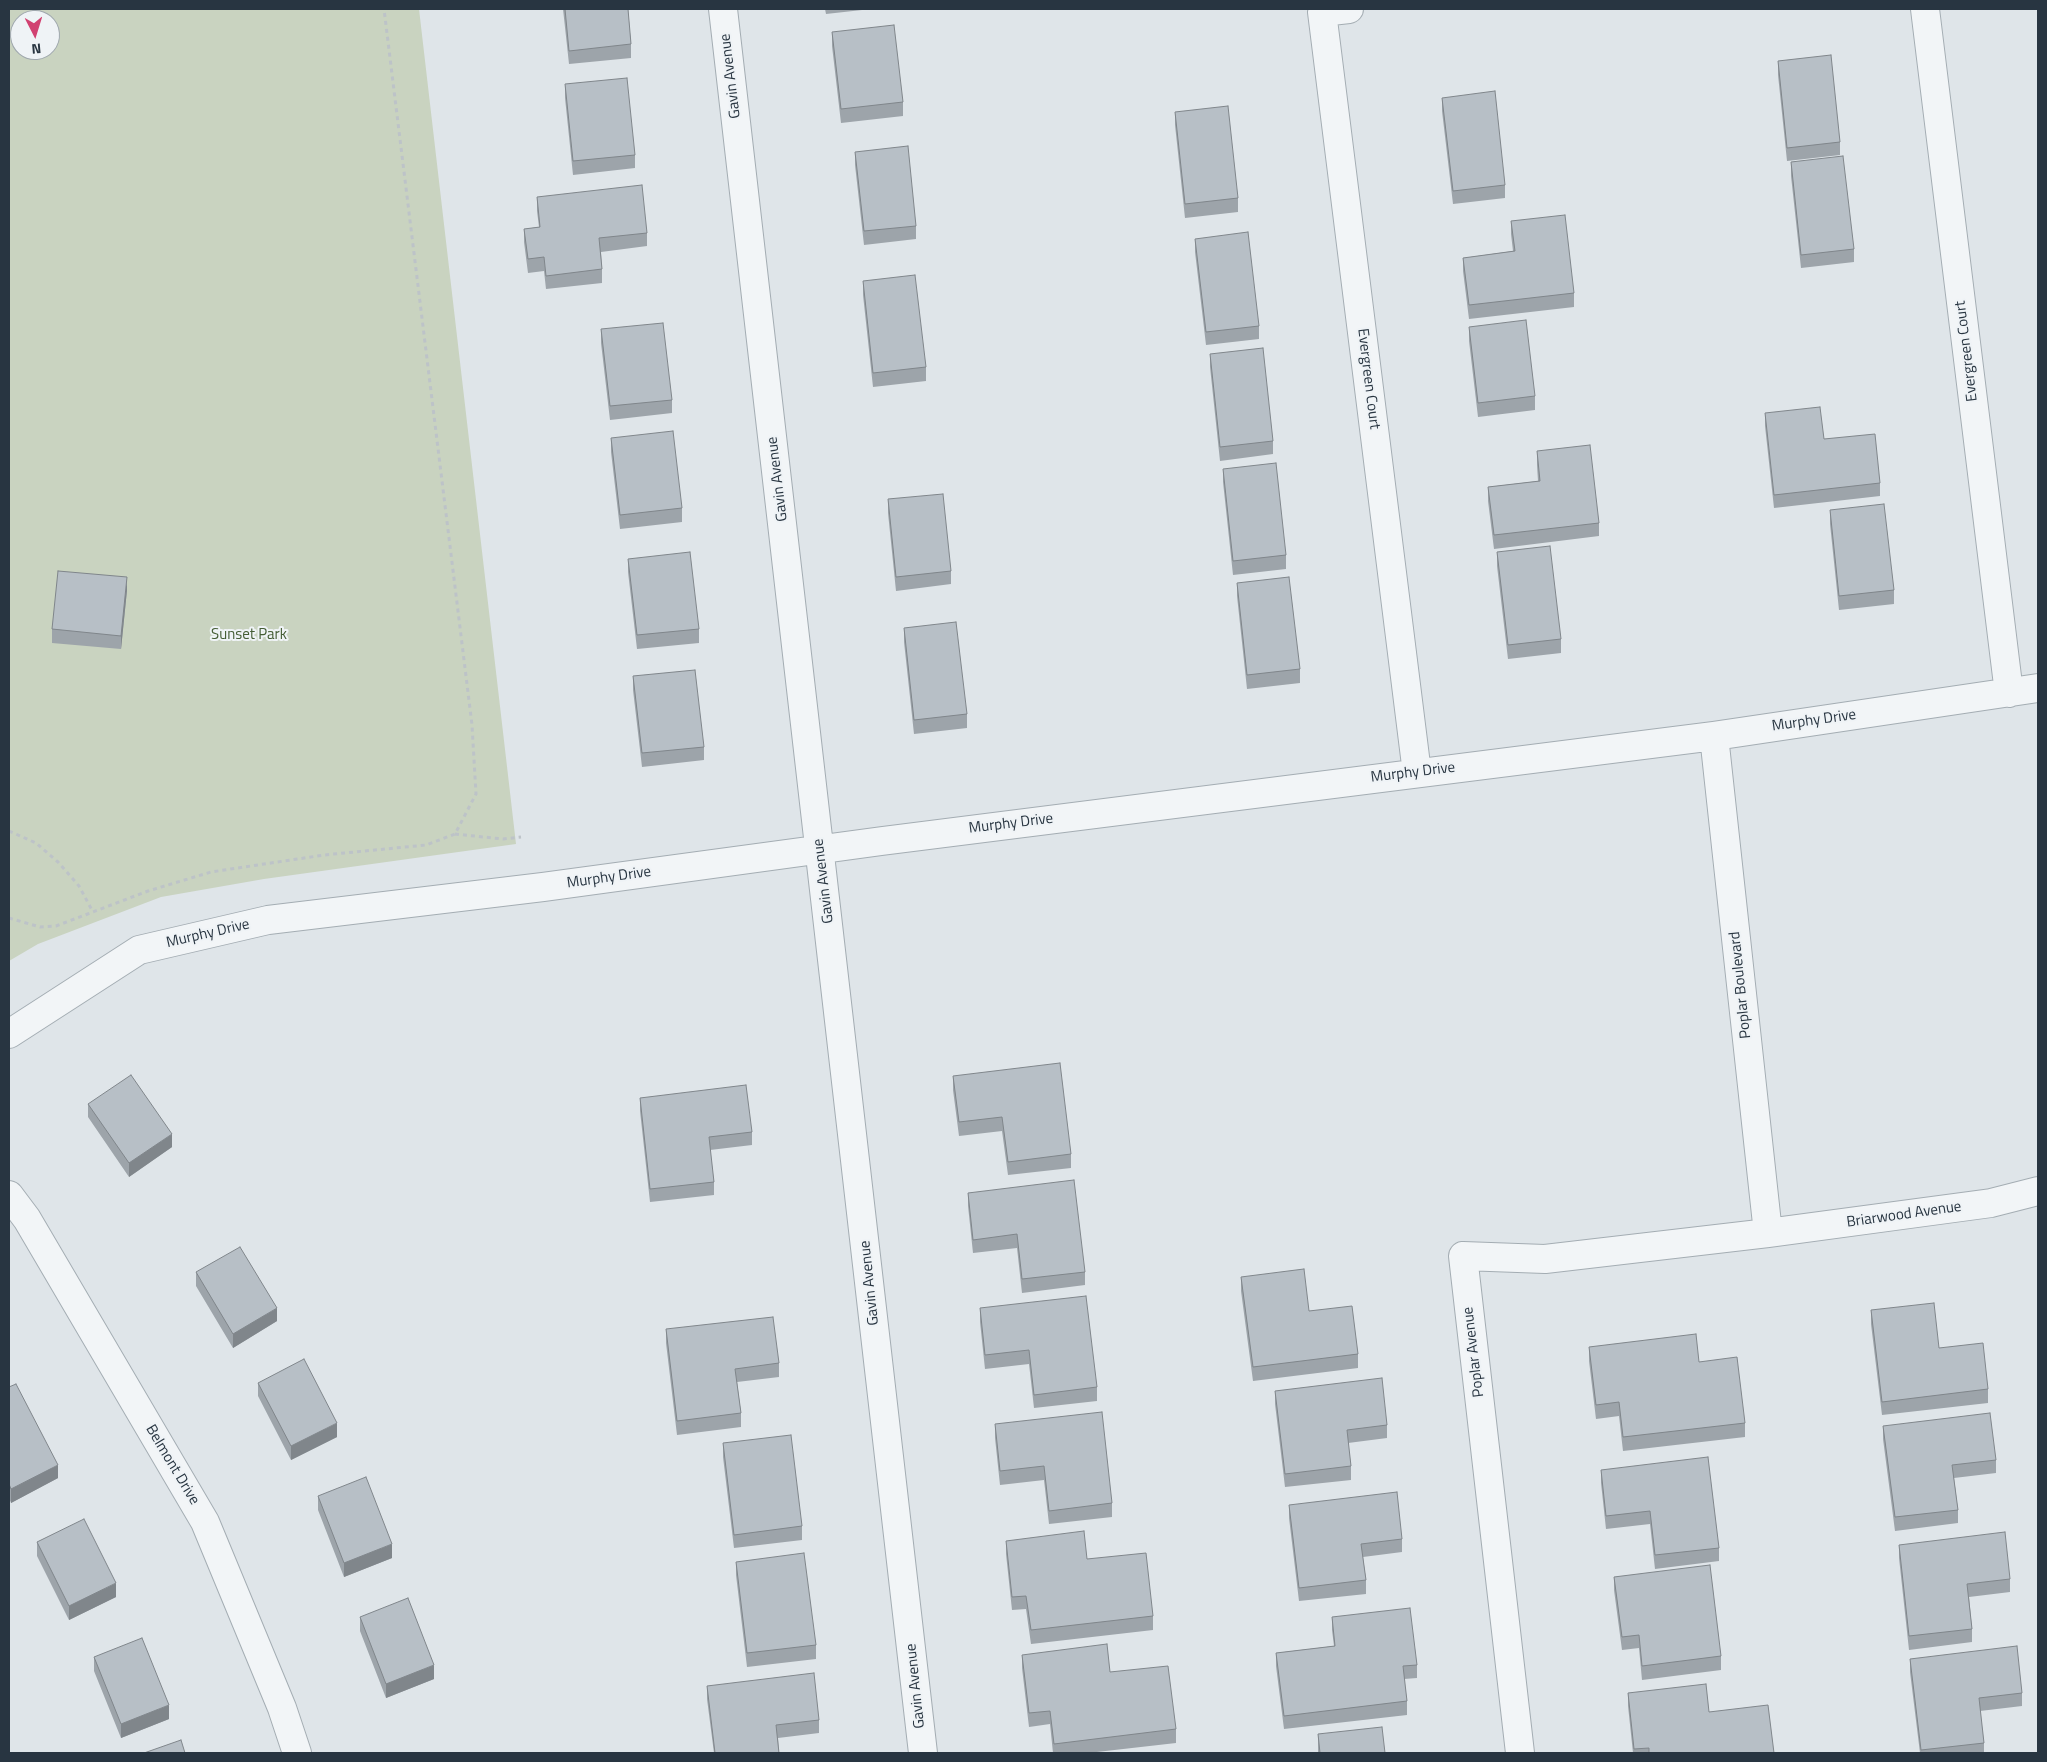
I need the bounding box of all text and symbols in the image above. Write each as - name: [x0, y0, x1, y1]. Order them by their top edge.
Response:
- north arrow: [10, 10, 60, 60]
- street label: Gavin Avenue: [717, 32, 745, 120]
- text: N: [31, 39, 42, 60]
- street label: Evergreen Court: [1952, 300, 1982, 402]
- street label: Evergreen Court: [1353, 328, 1383, 430]
- street label: Gavin Avenue: [764, 435, 792, 523]
- park label: Sunset Park: [211, 626, 287, 644]
- street label: Murphy Drive: [1771, 706, 1857, 736]
- street label: Murphy Drive: [1370, 759, 1456, 787]
- street label: Murphy Drive: [968, 810, 1054, 838]
- street label: Gavin Avenue: [810, 837, 838, 925]
- street label: Murphy Drive: [566, 863, 652, 893]
- street label: Murphy Drive: [165, 916, 251, 952]
- street label: Poplar Boulevard: [1726, 930, 1756, 1040]
- street label: Briarwood Avenue: [1845, 1198, 1963, 1232]
- street label: Gavin Avenue: [857, 1240, 883, 1326]
- street label: Poplar Avenue: [1460, 1306, 1488, 1398]
- street label: Belmont Drive: [141, 1422, 203, 1508]
- street label: Gavin Avenue: [903, 1643, 929, 1729]

